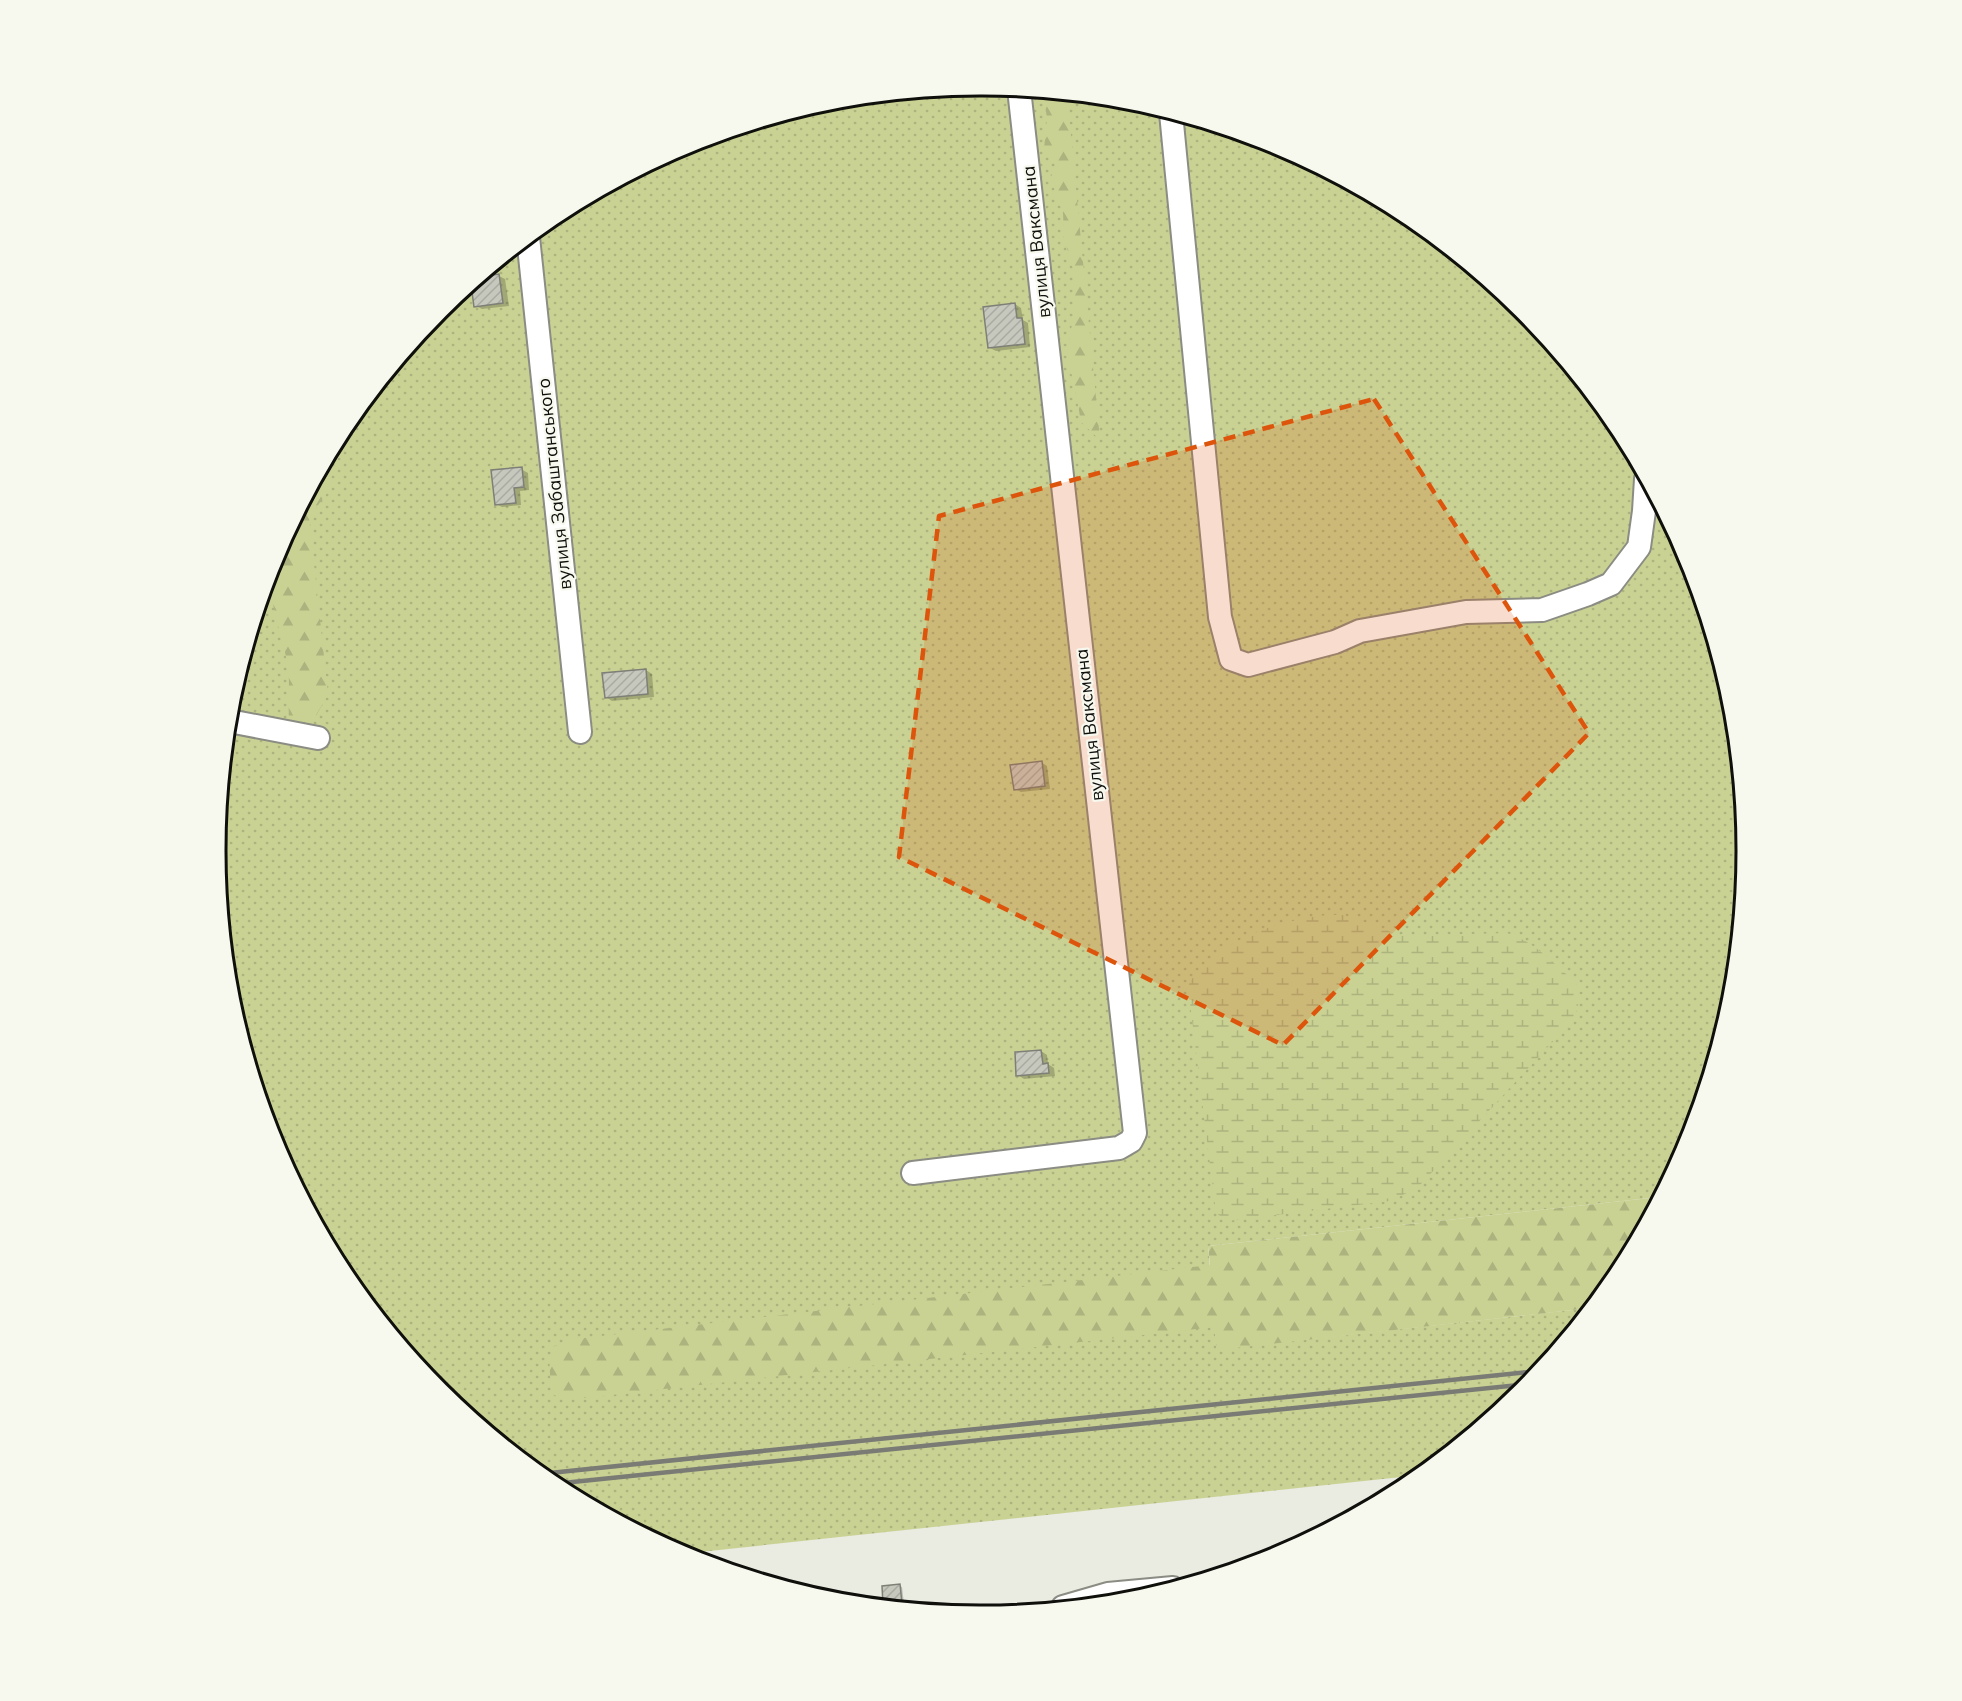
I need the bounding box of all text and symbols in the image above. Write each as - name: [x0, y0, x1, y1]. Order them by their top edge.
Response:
- street label: вулиця Ваксмана: [1017, 165, 1055, 319]
- street label: вулиця Забаштанського: [531, 377, 577, 591]
- street label: вулиця Ваксмана: [1070, 648, 1108, 802]

